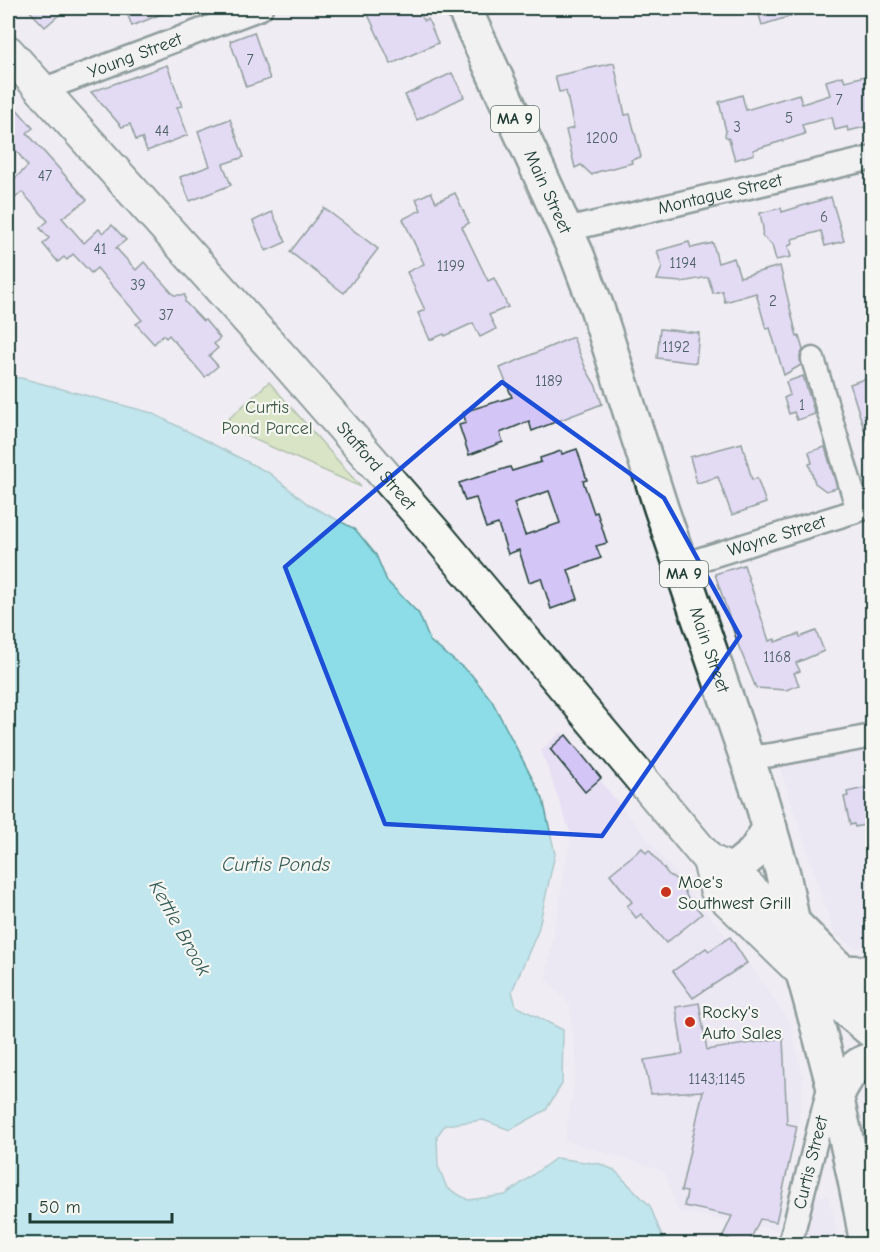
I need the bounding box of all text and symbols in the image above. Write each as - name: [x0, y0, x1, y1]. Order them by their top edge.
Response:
- street label: Young Street: [85, 28, 186, 82]
- house number: 7: [246, 51, 254, 69]
- house number: 7: [835, 91, 843, 109]
- road number: MA 9: [491, 106, 539, 132]
- house number: 5: [785, 109, 793, 127]
- house number: 3: [733, 118, 741, 136]
- house number: 44: [155, 122, 169, 140]
- house number: 1200: [586, 129, 618, 147]
- street label: Main Street: [520, 147, 577, 238]
- house number: 47: [38, 167, 52, 185]
- street label: Montague Street: [655, 169, 785, 219]
- house number: 6: [820, 208, 828, 226]
- house number: 41: [93, 240, 107, 258]
- house number: 1194: [669, 254, 697, 272]
- house number: 1199: [437, 257, 465, 275]
- house number: 39: [130, 276, 146, 294]
- house number: 2: [769, 292, 777, 310]
- house number: 37: [159, 306, 173, 324]
- house number: 1192: [662, 338, 690, 356]
- house number: 1189: [535, 372, 563, 390]
- house number: 1: [799, 396, 805, 414]
- park label: Curtis Pond Parcel: [221, 397, 313, 439]
- street label: Stafford Street: [332, 417, 421, 515]
- street label: Wayne Street: [725, 510, 829, 561]
- road number: MA 9: [660, 561, 708, 587]
- street label: Main Street: [685, 604, 734, 696]
- house number: 1168: [763, 648, 791, 666]
- water label: Curtis Ponds: [222, 853, 331, 876]
- place label: Moe's Southwest Grill: [678, 872, 792, 914]
- water label: Kettle Brook: [144, 876, 216, 980]
- marker: Moe's Southwest Grill: [659, 885, 673, 899]
- place label: Rocky's Auto Sales: [702, 1002, 782, 1044]
- marker: Rocky's Auto Sales: [683, 1015, 697, 1029]
- house number: 1143;1145: [689, 1070, 745, 1088]
- street label: Curtis Street: [789, 1113, 832, 1211]
- scale bar: [30, 1186, 172, 1224]
- text: 50 m: [39, 1197, 81, 1218]

